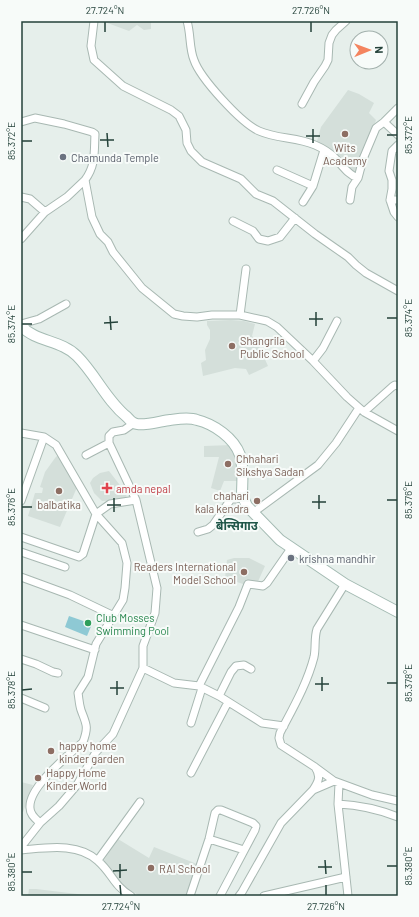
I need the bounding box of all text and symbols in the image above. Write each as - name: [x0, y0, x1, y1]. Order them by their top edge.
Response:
- text: 27.724°N: [86, 4, 124, 16]
- text: 27.726°N: [292, 4, 330, 16]
- north arrow: [349, 30, 389, 70]
- text: N: [373, 46, 386, 54]
- text: 85.372°E: [402, 116, 414, 154]
- text: 85.372°E: [5, 122, 17, 160]
- marker: Wits Academy: [340, 129, 350, 139]
- place label: Wits Academy: [323, 141, 367, 167]
- place label: Chamunda Temple: [71, 151, 159, 164]
- marker: Chamunda Temple: [58, 152, 68, 162]
- text: 85.374°E: [402, 299, 414, 337]
- text: 85.374°E: [5, 305, 17, 343]
- place label: Shangrila Public School: [240, 334, 304, 360]
- marker: Shangrila Public School: [227, 341, 237, 351]
- place label: Chhahari Sikshya Sadan: [236, 452, 304, 478]
- marker: Chhahari Sikshya Sadan: [223, 459, 233, 469]
- text: 85.376°E: [402, 481, 414, 519]
- marker: amda nepal: [101, 482, 113, 494]
- place label: amda nepal: [116, 482, 170, 495]
- marker: balbatika: [54, 486, 64, 496]
- text: 85.376°E: [5, 488, 17, 526]
- place label: chahari kala kendra: [195, 489, 249, 515]
- marker: chahari kala kendra: [252, 496, 262, 506]
- place label: balbatika: [37, 498, 81, 511]
- district label: बेन्सिगाउ: [216, 518, 259, 532]
- place label: krishna mandhir: [299, 552, 376, 565]
- marker: krishna mandhir: [286, 553, 296, 563]
- place label: Readers International Model School: [134, 560, 236, 586]
- marker: Readers International Model School: [239, 567, 249, 577]
- place label: Club Mosses Swimming Pool: [96, 611, 169, 637]
- marker: Club Mosses Swimming Pool: [83, 618, 93, 628]
- text: 85.378°E: [402, 664, 414, 702]
- text: 85.378°E: [5, 671, 17, 709]
- place label: happy home kinder garden: [59, 739, 125, 765]
- marker: happy home kinder garden: [46, 746, 56, 756]
- place label: Happy Home Kinder World: [46, 766, 107, 792]
- marker: Happy Home Kinder World: [33, 773, 43, 783]
- text: 85.380°E: [402, 847, 414, 886]
- text: 85.380°E: [5, 853, 17, 892]
- place label: RAI School: [159, 862, 210, 875]
- marker: RAI School: [146, 863, 156, 873]
- text: 27.724°N: [102, 900, 140, 912]
- text: 27.726°N: [307, 900, 345, 912]

